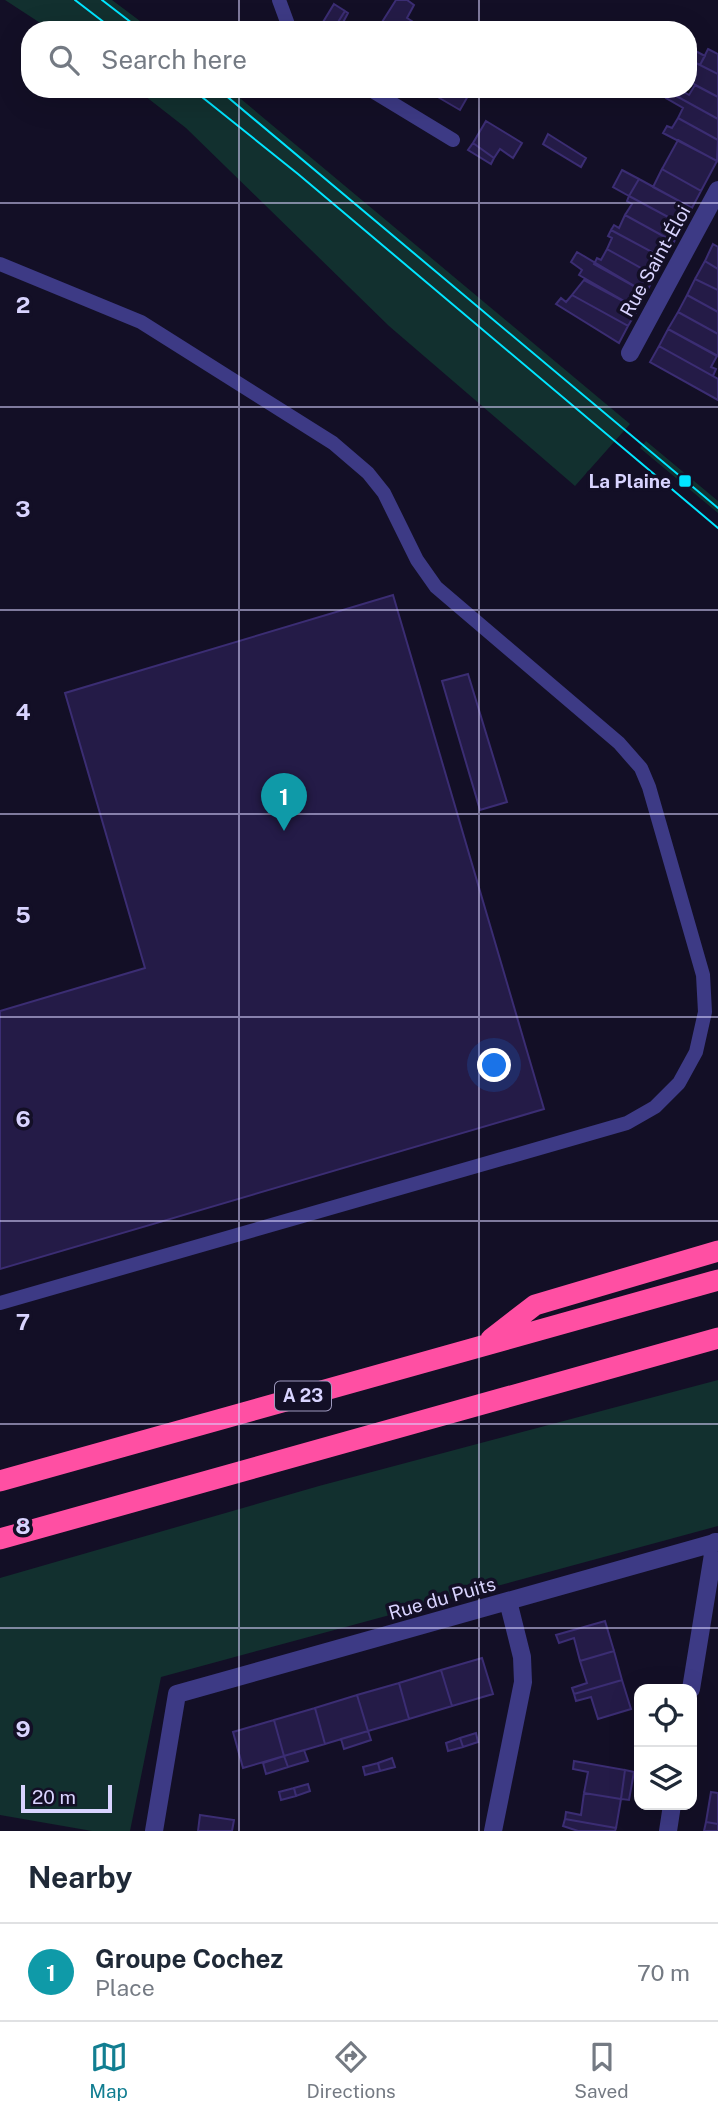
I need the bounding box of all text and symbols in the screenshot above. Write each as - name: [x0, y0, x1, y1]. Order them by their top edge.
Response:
- search box: [21, 21, 697, 98]
- icon: search: [45, 41, 83, 79]
- text: Search here: [101, 44, 247, 75]
- street label: Rue Saint-Éloi: [615, 201, 695, 321]
- text: 2: [16, 291, 30, 318]
- place label: La Plaine: [588, 470, 671, 492]
- marker: La Plaine: [677, 473, 693, 489]
- text: 3: [15, 495, 31, 522]
- text: 4: [15, 698, 31, 725]
- pin: 1: [261, 773, 307, 831]
- text: 5: [15, 901, 31, 928]
- your location: [477, 1048, 511, 1082]
- text: 6: [15, 1105, 31, 1132]
- text: 7: [16, 1308, 30, 1335]
- road number: A 23: [275, 1381, 331, 1410]
- text: 8: [15, 1512, 31, 1539]
- street label: Rue du Puits: [386, 1572, 498, 1624]
- map controls: [634, 1684, 697, 1810]
- button: locate: [634, 1684, 697, 1747]
- text: 9: [15, 1715, 31, 1742]
- button: layers: [634, 1747, 697, 1810]
- scale bar: [21, 1782, 112, 1814]
- text: 20 m: [32, 1786, 76, 1808]
- text: Nearby: [28, 1859, 132, 1895]
- text: Groupe Cochez: [95, 1943, 283, 1974]
- text: 1: [46, 1959, 56, 1986]
- text: 70 m: [637, 1959, 690, 1986]
- text: Place: [95, 1974, 155, 2001]
- tab: Map: [89, 2038, 128, 2102]
- tab: Directions: [306, 2038, 396, 2102]
- tab: Saved: [574, 2038, 629, 2102]

